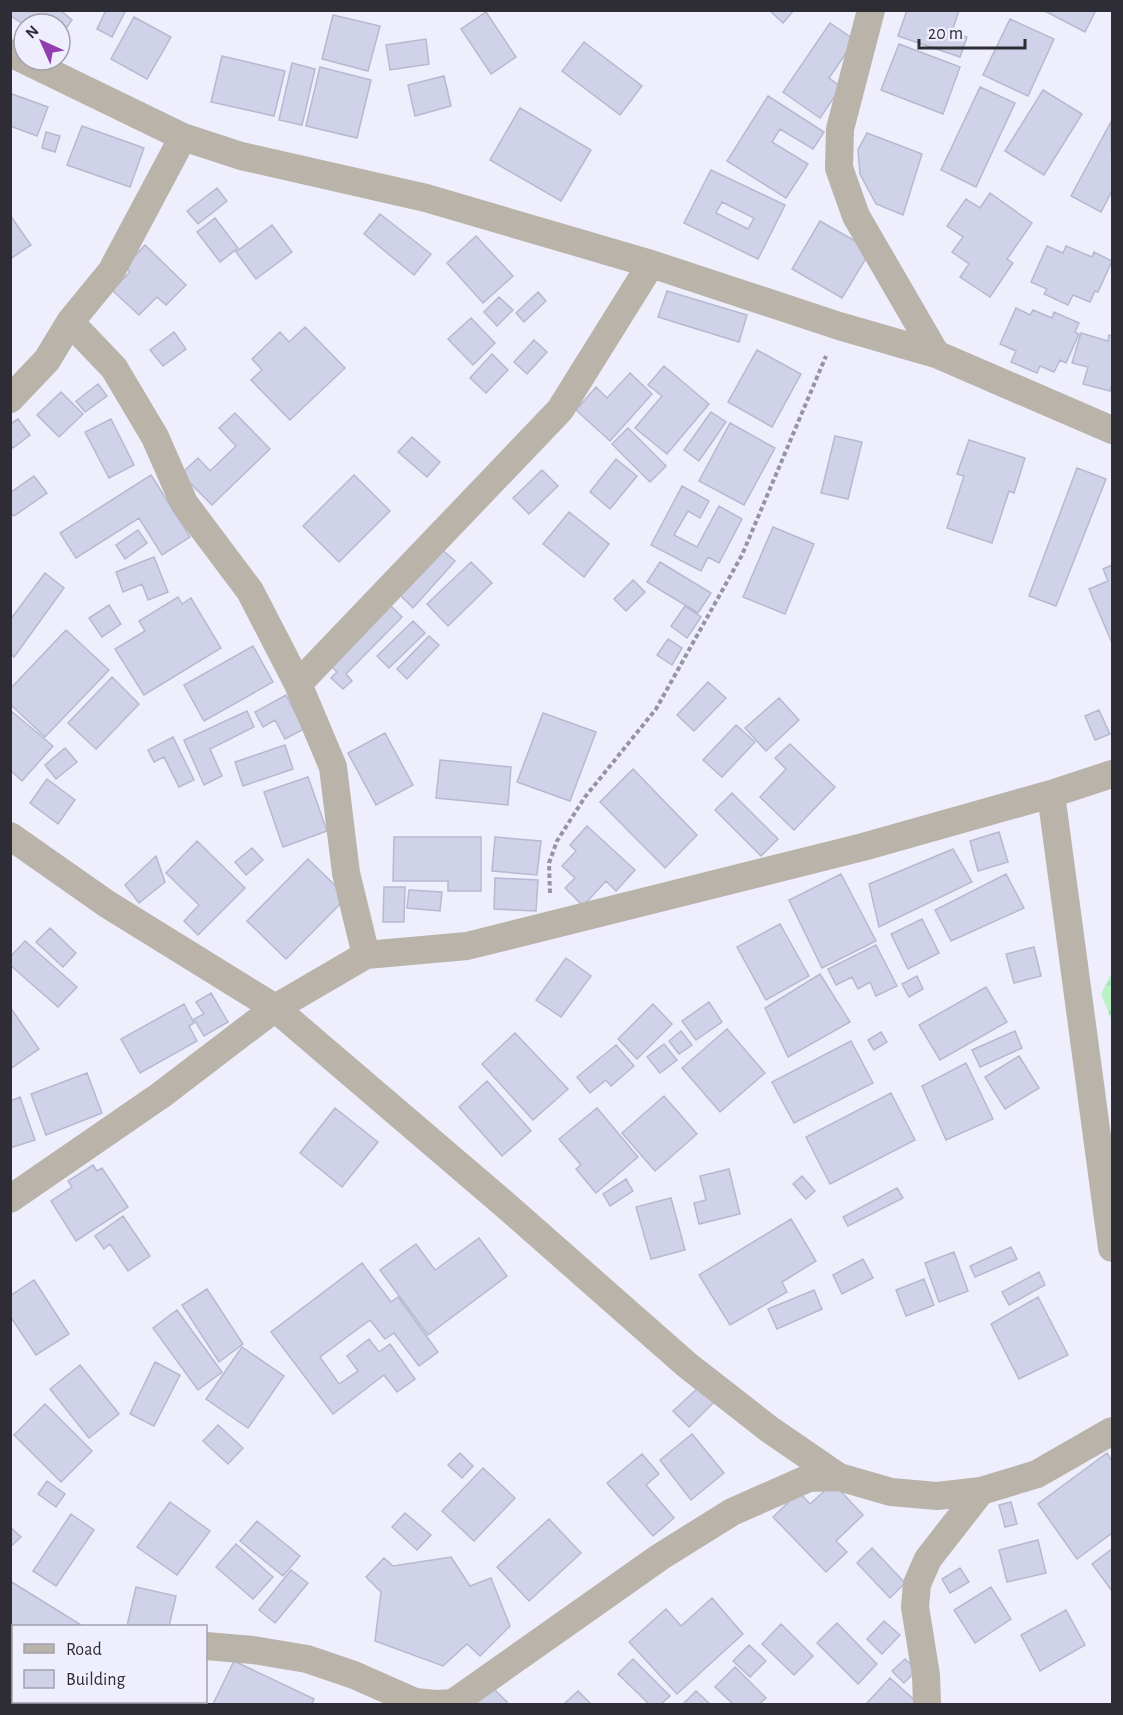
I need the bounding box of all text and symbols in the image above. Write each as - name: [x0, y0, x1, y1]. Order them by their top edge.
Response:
- north arrow: [12, 12, 72, 72]
- scale bar: [919, 12, 1026, 50]
- text: N: [23, 23, 42, 42]
- text: 20 m: [928, 25, 963, 43]
- legend: [12, 1625, 207, 1703]
- text: Road: [66, 1641, 102, 1659]
- text: Building: [66, 1671, 126, 1689]

